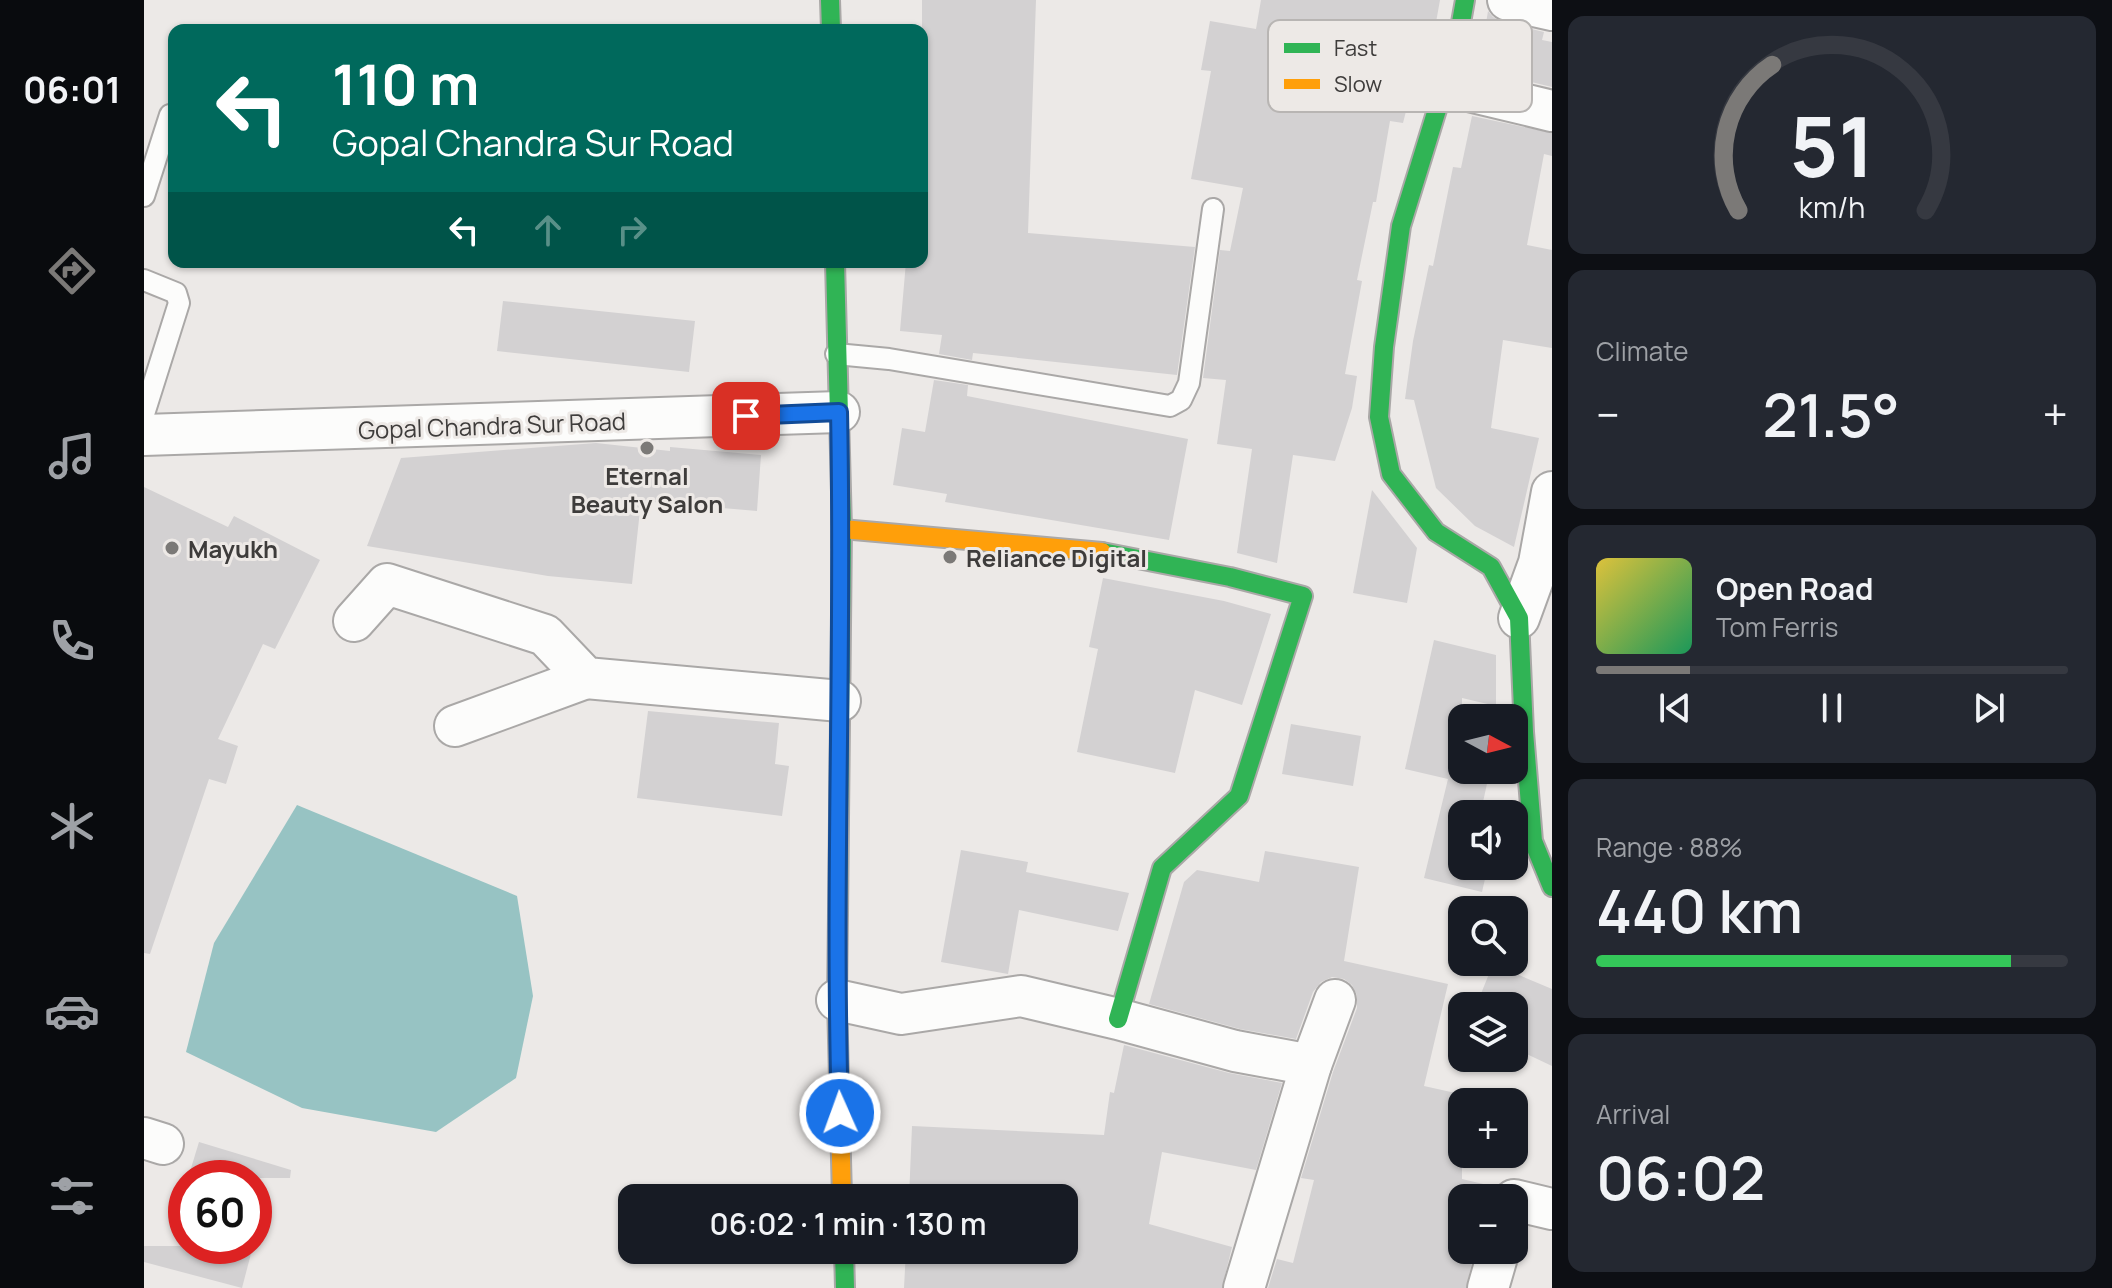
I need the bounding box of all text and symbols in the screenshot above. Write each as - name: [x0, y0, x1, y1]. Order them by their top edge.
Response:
- legend: [1268, 20, 1532, 112]
- text: Fast: [1334, 33, 1377, 63]
- text: 110 m: [332, 45, 479, 122]
- icon: left: [200, 56, 304, 160]
- text: 06:01: [23, 65, 121, 114]
- text: Slow: [1334, 69, 1382, 99]
- text: 51: [1789, 88, 1875, 202]
- text: Gopal Chandra Sur Road: [332, 118, 734, 167]
- text: km/h: [1799, 188, 1865, 227]
- icon: left: [442, 208, 486, 252]
- icon: ahead: [526, 208, 570, 252]
- icon: right: [610, 208, 654, 252]
- icon: directions: [44, 243, 100, 299]
- text: Climate: [1596, 333, 1688, 369]
- text: 21.5°: [1763, 373, 1900, 455]
- pin: [712, 382, 780, 450]
- text: −: [1596, 384, 1620, 444]
- text: +: [2043, 384, 2068, 444]
- icon: arrive: [724, 394, 768, 438]
- street label: Gopal Chandra Sur Road: [358, 404, 626, 446]
- icon: music: [44, 428, 100, 484]
- marker: Eternal Beauty Salon: [638, 439, 656, 457]
- place label: Eternal Beauty Salon: [571, 459, 723, 520]
- place label: Mayukh: [188, 532, 278, 565]
- marker: Mayukh: [163, 539, 181, 557]
- place label: Reliance Digital: [966, 541, 1147, 574]
- marker: Reliance Digital: [941, 548, 959, 566]
- text: Open Road: [1716, 568, 1873, 609]
- text: Tom Ferris: [1716, 609, 1838, 645]
- icon: phone: [44, 613, 100, 669]
- icon: previous: [1653, 686, 1697, 730]
- icon: pause: [1810, 686, 1854, 730]
- icon: next: [1967, 686, 2011, 730]
- north arrow: [1448, 704, 1528, 784]
- map controls: [1448, 704, 1528, 1264]
- icon: climate: [44, 798, 100, 854]
- button: sound: [1448, 800, 1528, 880]
- text: Range · 88%: [1596, 829, 1743, 865]
- text: 440 km: [1596, 869, 1803, 951]
- button: search: [1448, 896, 1528, 976]
- icon: car: [44, 983, 100, 1039]
- button: layers: [1448, 992, 1528, 1072]
- position arrow: [798, 1071, 882, 1155]
- button: +: [1448, 1088, 1528, 1168]
- text: Arrival: [1596, 1096, 1670, 1132]
- text: 06:02: [1596, 1136, 1765, 1218]
- speed limit sign: 60: [168, 1160, 272, 1264]
- icon: filters: [44, 1168, 100, 1224]
- button: −: [1448, 1184, 1528, 1264]
- text: 06:02 · 1 min · 130 m: [710, 1203, 986, 1244]

